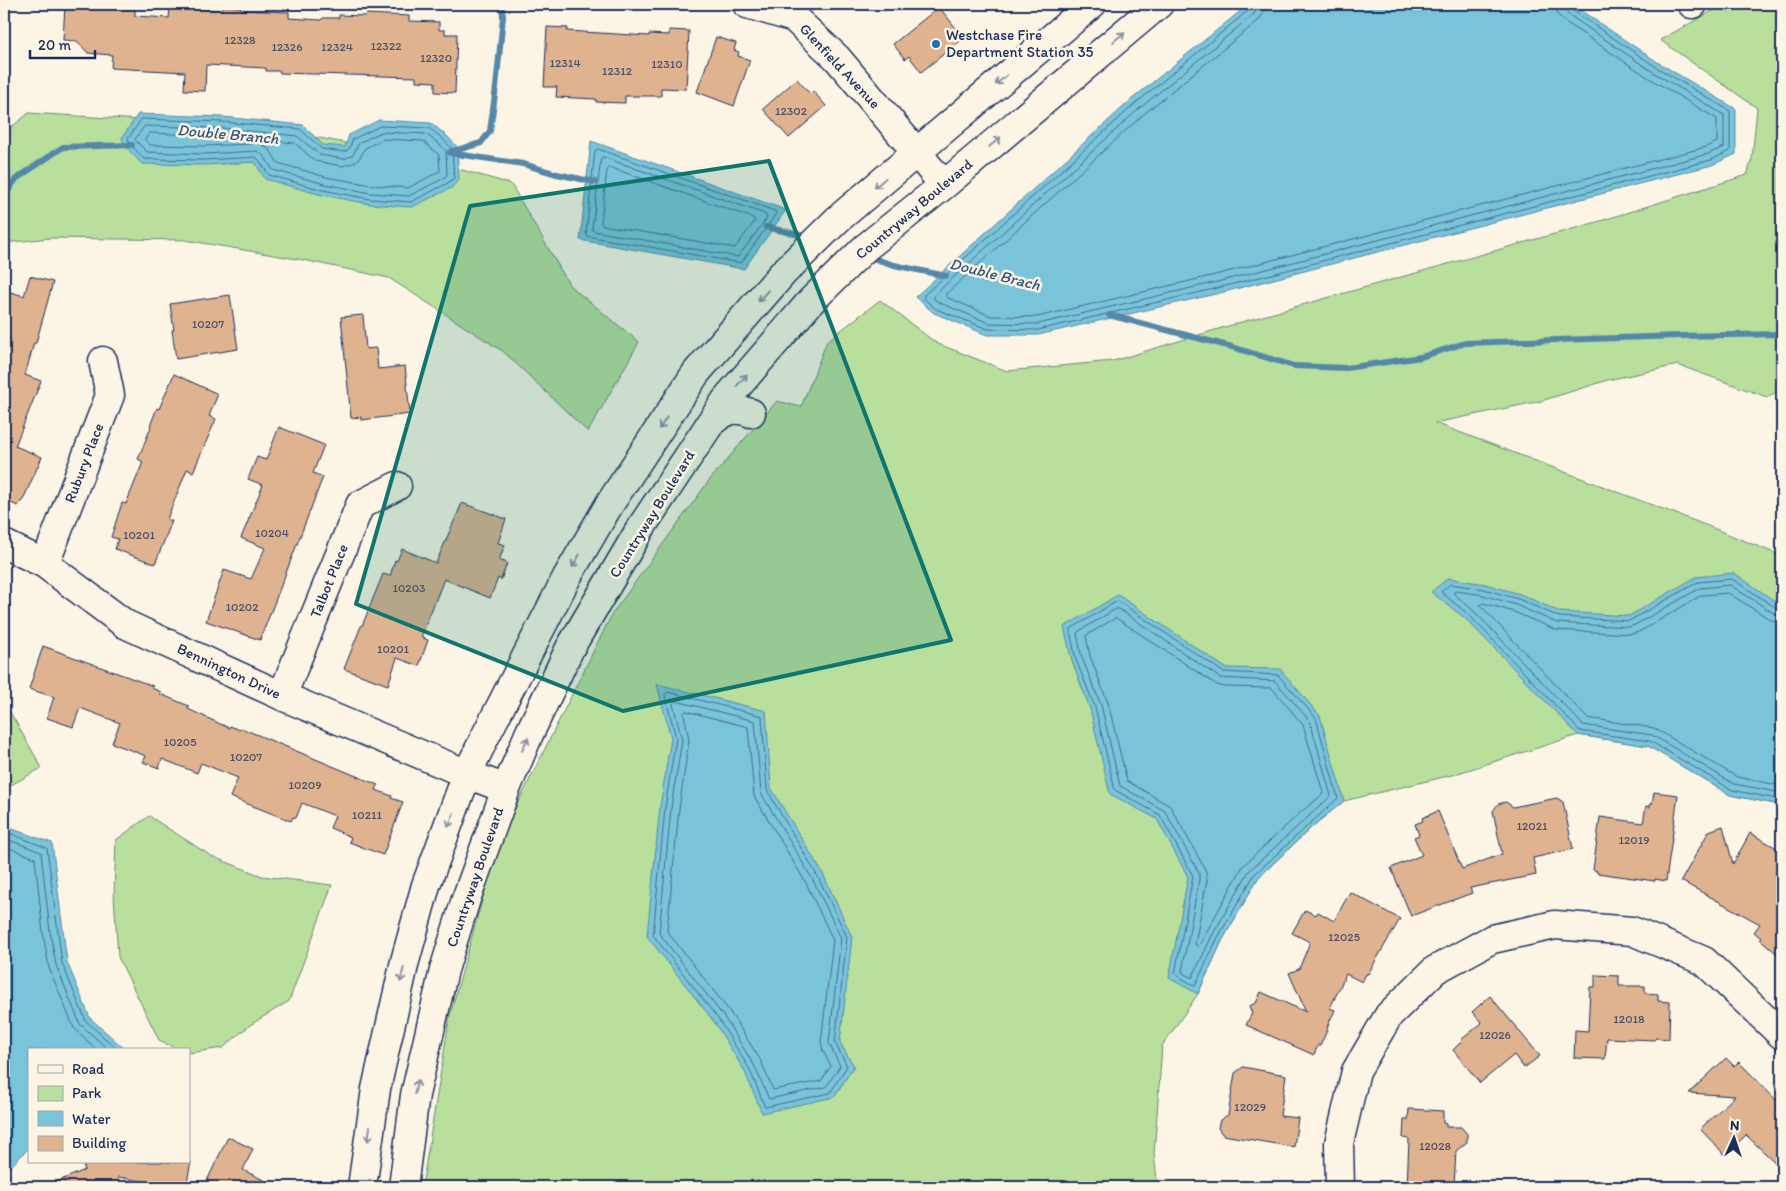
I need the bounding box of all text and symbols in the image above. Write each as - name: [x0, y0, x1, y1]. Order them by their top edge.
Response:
- street label: Glenfield Avenue: [796, 20, 884, 112]
- place label: Westchase Fire Department Station 35: [946, 26, 1094, 61]
- scale bar: [30, 28, 95, 60]
- one-way arrow: [1112, 32, 1125, 43]
- house number: 12328: [224, 33, 256, 47]
- text: 20 m: [38, 36, 72, 54]
- marker: Westchase Fire Department Station 35: [930, 38, 942, 50]
- house number: 12322: [370, 39, 402, 53]
- house number: 12326: [271, 40, 303, 54]
- house number: 12324: [321, 40, 353, 54]
- house number: 12320: [420, 51, 452, 65]
- house number: 12314: [549, 56, 581, 70]
- house number: 12310: [651, 57, 683, 71]
- house number: 12312: [602, 64, 633, 78]
- one-way arrow: [995, 75, 1008, 86]
- house number: 12302: [775, 104, 808, 118]
- water label: Double Branch: [177, 120, 280, 148]
- one-way arrow: [988, 136, 1001, 148]
- street label: Countryway Boulevard: [852, 154, 977, 263]
- one-way arrow: [873, 178, 886, 189]
- water label: Double Brach: [948, 254, 1043, 295]
- one-way arrow: [757, 289, 769, 302]
- house number: 10207: [192, 317, 224, 331]
- one-way arrow: [737, 373, 748, 386]
- one-way arrow: [658, 416, 668, 430]
- street label: Rubury Place: [61, 421, 107, 505]
- street label: Countryway Boulevard: [605, 446, 699, 581]
- house number: 10204: [255, 526, 289, 540]
- house number: 10201: [123, 528, 156, 542]
- street label: Talbot Place: [306, 541, 352, 621]
- one-way arrow: [571, 553, 581, 567]
- house number: 10203: [392, 581, 426, 595]
- house number: 10202: [226, 600, 259, 614]
- street label: Bennington Drive: [174, 639, 284, 703]
- house number: 10201: [377, 642, 410, 656]
- house number: 10205: [164, 735, 196, 749]
- one-way arrow: [521, 737, 531, 752]
- house number: 10207: [230, 750, 262, 764]
- house number: 10209: [289, 778, 321, 792]
- street label: Countryway Boulevard: [443, 804, 508, 949]
- house number: 10211: [352, 808, 383, 822]
- one-way arrow: [445, 812, 455, 827]
- house number: 12021: [1516, 819, 1548, 833]
- house number: 12019: [1618, 833, 1650, 847]
- house number: 12025: [1328, 930, 1360, 944]
- one-way arrow: [397, 967, 406, 983]
- house number: 12018: [1613, 1012, 1645, 1026]
- house number: 12026: [1479, 1028, 1511, 1042]
- legend: [28, 1048, 190, 1164]
- text: Road: [72, 1060, 105, 1078]
- one-way arrow: [412, 1079, 422, 1095]
- text: Park: [72, 1084, 102, 1102]
- house number: 12029: [1234, 1100, 1266, 1114]
- text: Water: [72, 1110, 111, 1128]
- north arrow: [1708, 1114, 1758, 1164]
- text: N: [1729, 1117, 1740, 1134]
- one-way arrow: [364, 1126, 374, 1142]
- text: Building: [72, 1134, 126, 1152]
- house number: 12028: [1419, 1139, 1451, 1153]

